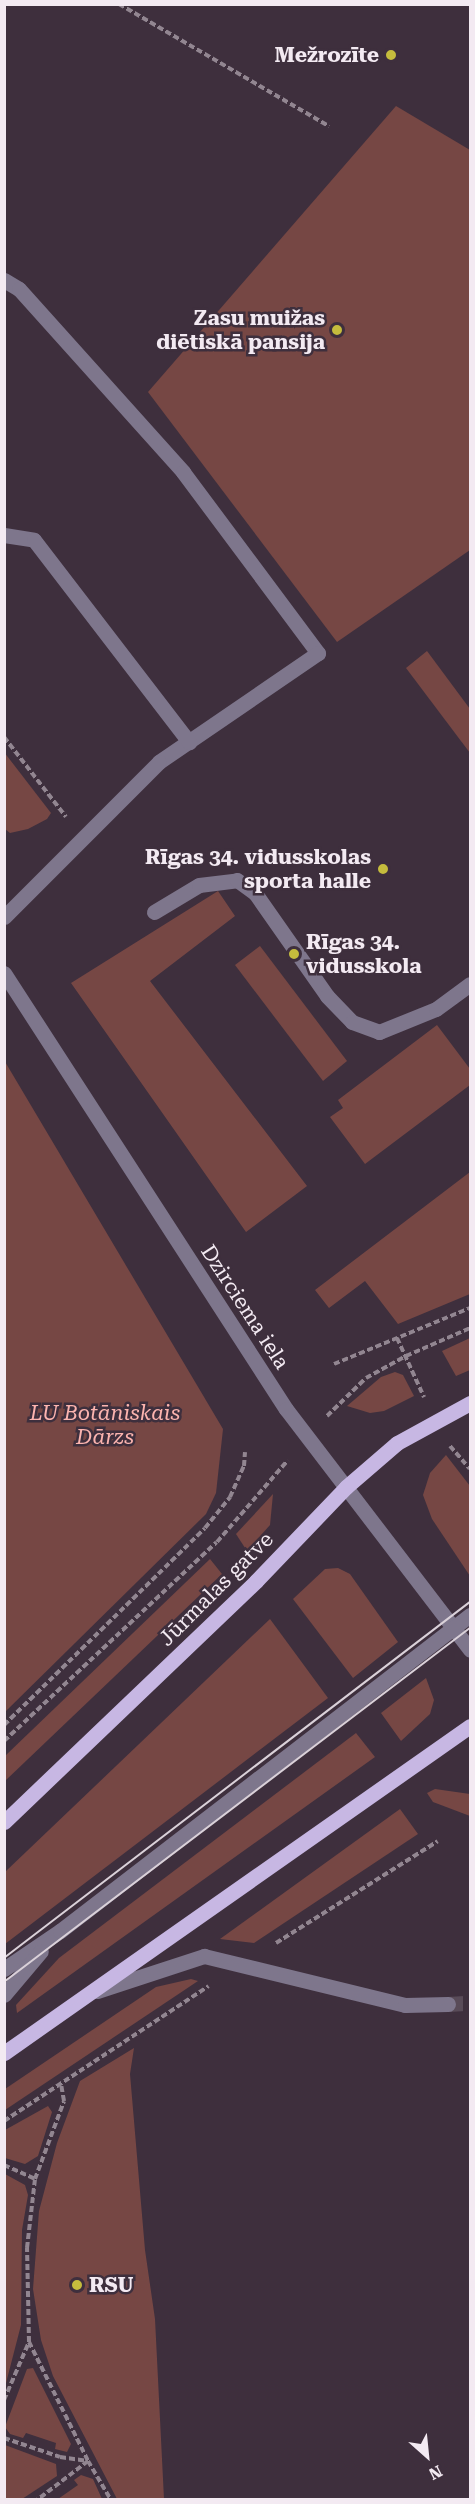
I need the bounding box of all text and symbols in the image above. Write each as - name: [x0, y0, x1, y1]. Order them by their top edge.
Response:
- place label: Mežrozīte: [275, 42, 379, 68]
- marker: Mežrozīte: [384, 48, 398, 62]
- place label: Zasu muižas diētiskā pansija: [156, 305, 325, 355]
- marker: Zasu muižas diētiskā pansija: [330, 323, 344, 337]
- place label: Rīgas 34. vidusskolas sporta halle: [145, 844, 371, 894]
- marker: Rīgas 34. vidusskolas sporta halle: [376, 862, 390, 876]
- place label: Rīgas 34. vidusskola: [306, 929, 421, 979]
- marker: Rīgas 34. vidusskola: [287, 947, 301, 961]
- street label: Dzirciema iela: [196, 1240, 294, 1374]
- park label: LU Botāniskais Dārzs: [30, 1400, 180, 1450]
- street label: Jūrmalas gatve: [154, 1527, 278, 1651]
- place label: RSU: [89, 2272, 134, 2298]
- marker: RSU: [70, 2278, 84, 2292]
- north arrow: [397, 2426, 457, 2486]
- text: N: [426, 2461, 445, 2484]

